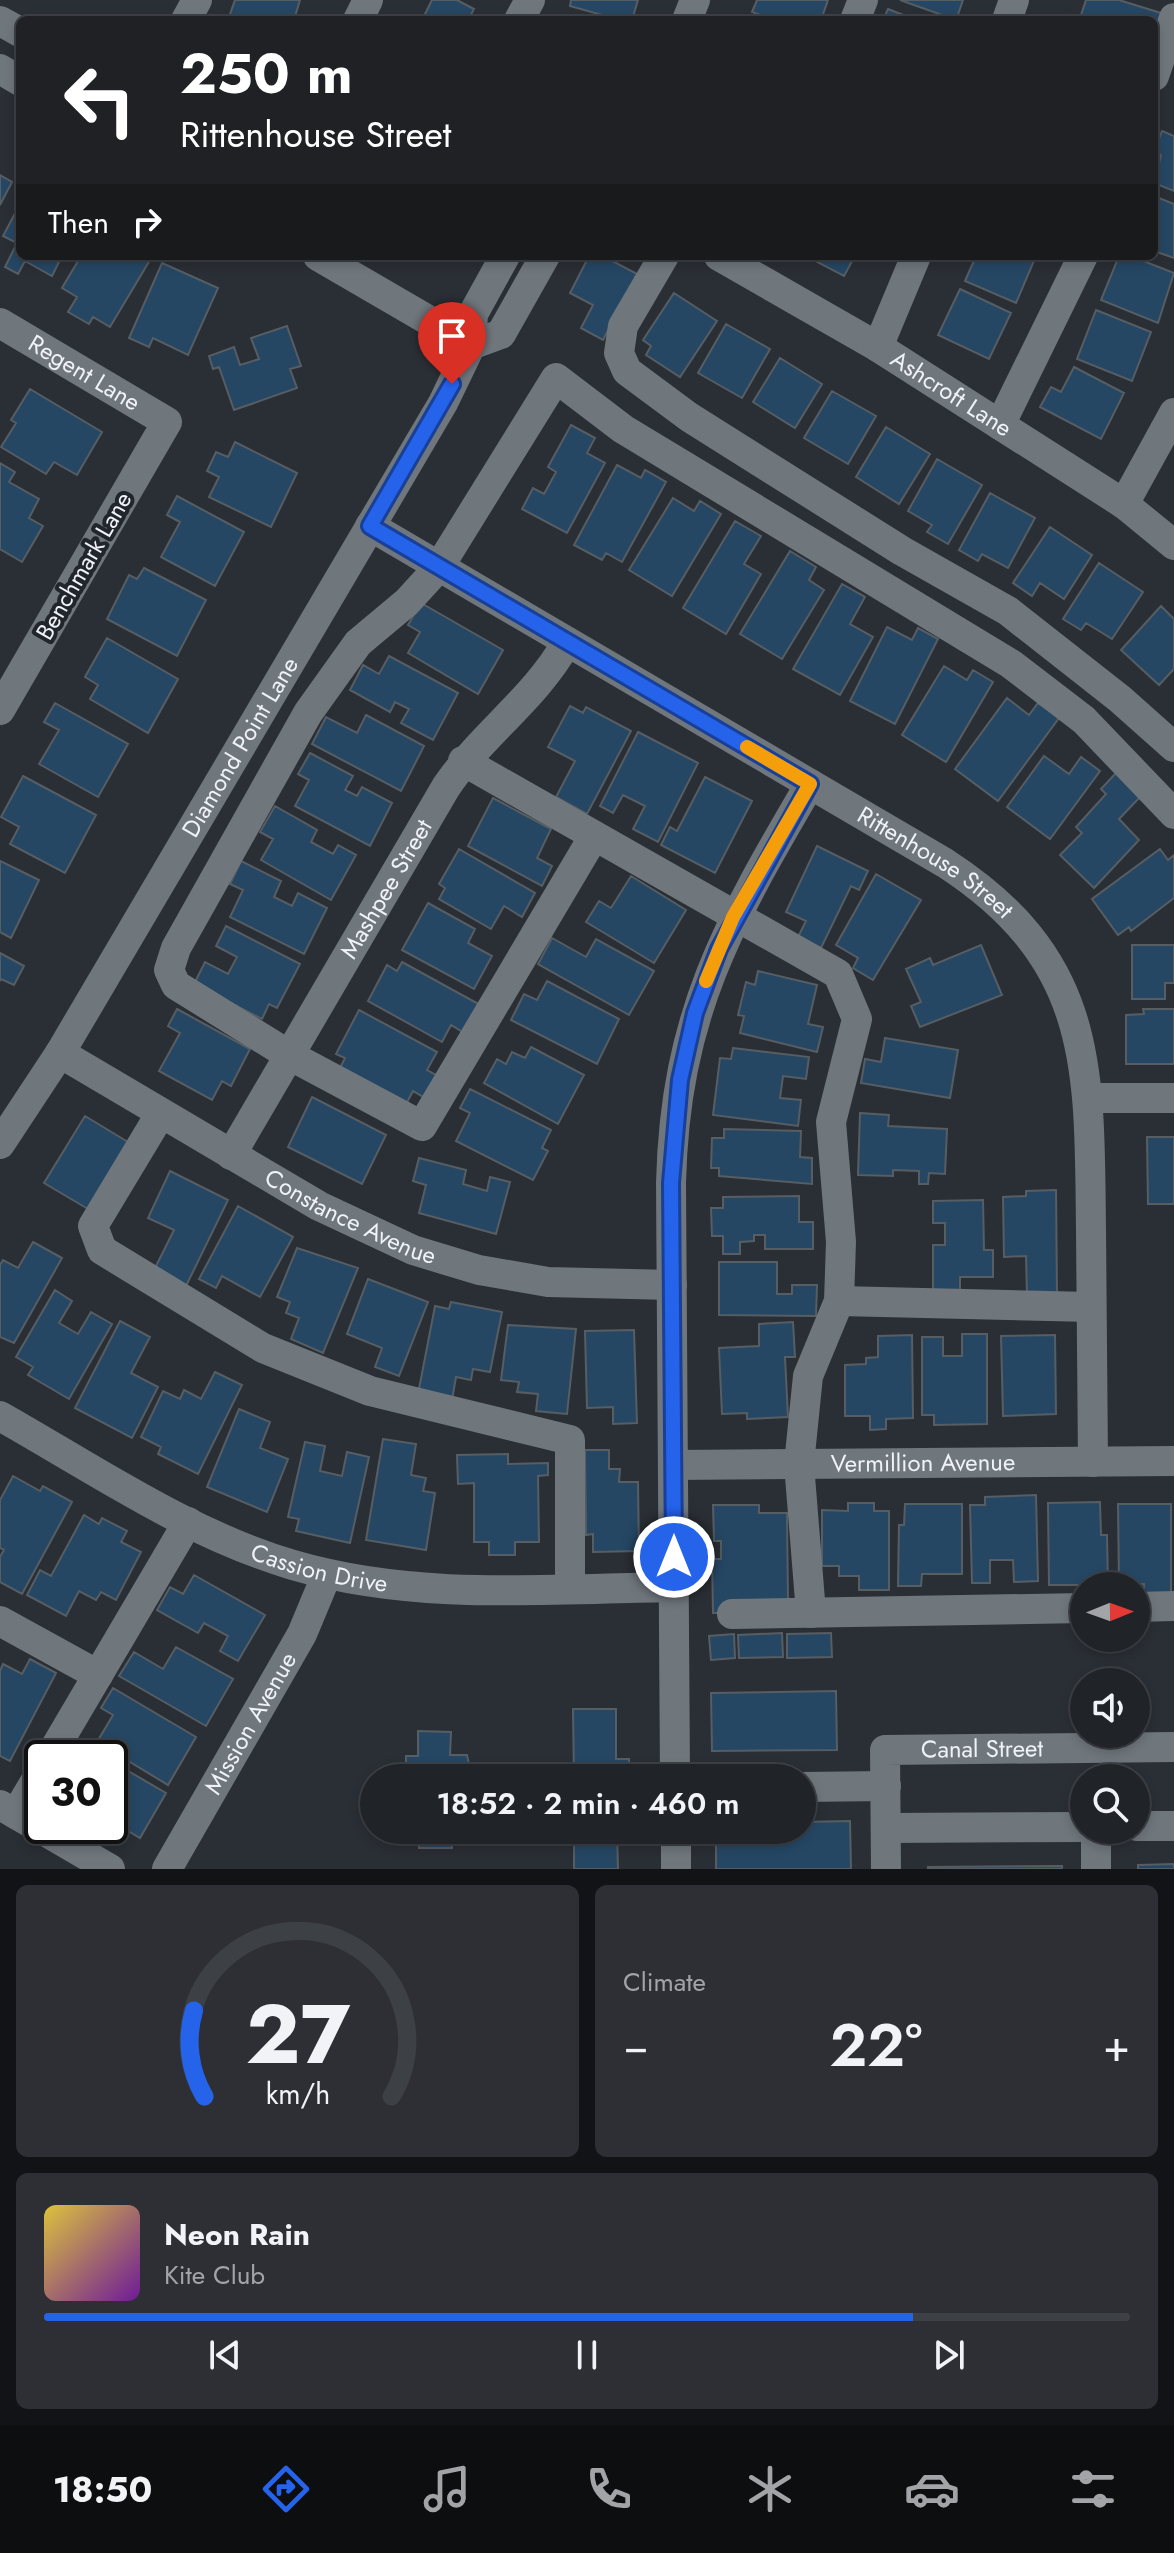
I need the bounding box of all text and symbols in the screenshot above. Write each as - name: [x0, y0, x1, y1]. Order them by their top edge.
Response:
- text: 250 m: [180, 33, 353, 114]
- icon: left: [48, 48, 152, 152]
- text: Rittenhouse Street: [180, 108, 451, 160]
- icon: right: [125, 200, 169, 244]
- text: Then: [48, 201, 109, 244]
- pin: [418, 302, 486, 384]
- icon: arrive: [430, 314, 474, 358]
- street label: Regent Lane: [22, 326, 147, 419]
- street label: Ashcroft Lane: [884, 341, 1019, 445]
- street label: Benchmark Lane: [27, 485, 140, 646]
- street label: Diamond Point Lane: [173, 650, 307, 844]
- street label: Rittenhouse Street: [851, 797, 1022, 926]
- street label: Mashpee Street: [331, 812, 441, 965]
- street label: Constance Avenue: [258, 1160, 440, 1273]
- street label: Vermillion Avenue: [831, 1444, 1015, 1481]
- position arrow: [632, 1515, 716, 1599]
- street label: Cassion Drive: [246, 1534, 390, 1601]
- north arrow: [1070, 1572, 1150, 1652]
- map controls: [1070, 1572, 1150, 1844]
- street label: Mission Avenue: [195, 1645, 305, 1801]
- button: sound: [1070, 1668, 1150, 1748]
- street label: Canal Street: [921, 1730, 1043, 1767]
- speed limit sign: 30: [24, 1740, 128, 1844]
- button: search: [1070, 1764, 1150, 1844]
- text: 18:52 · 2 min · 460 m: [436, 1782, 740, 1825]
- text: Climate: [623, 1963, 706, 2001]
- text: 27: [245, 1974, 350, 2094]
- text: 22°: [829, 2002, 922, 2089]
- text: −: [623, 2014, 649, 2078]
- text: +: [1103, 2014, 1130, 2078]
- text: km/h: [265, 2073, 330, 2115]
- text: Neon Rain: [164, 2213, 310, 2256]
- text: Kite Club: [164, 2256, 265, 2294]
- icon: previous: [203, 2333, 247, 2377]
- icon: pause: [565, 2333, 609, 2377]
- icon: next: [927, 2333, 971, 2377]
- icon: directions: [258, 2461, 314, 2517]
- icon: music: [419, 2461, 475, 2517]
- icon: phone: [581, 2461, 637, 2517]
- icon: climate: [742, 2461, 798, 2517]
- icon: car: [904, 2461, 960, 2517]
- icon: filters: [1065, 2461, 1121, 2517]
- text: 18:50: [53, 2463, 152, 2515]

